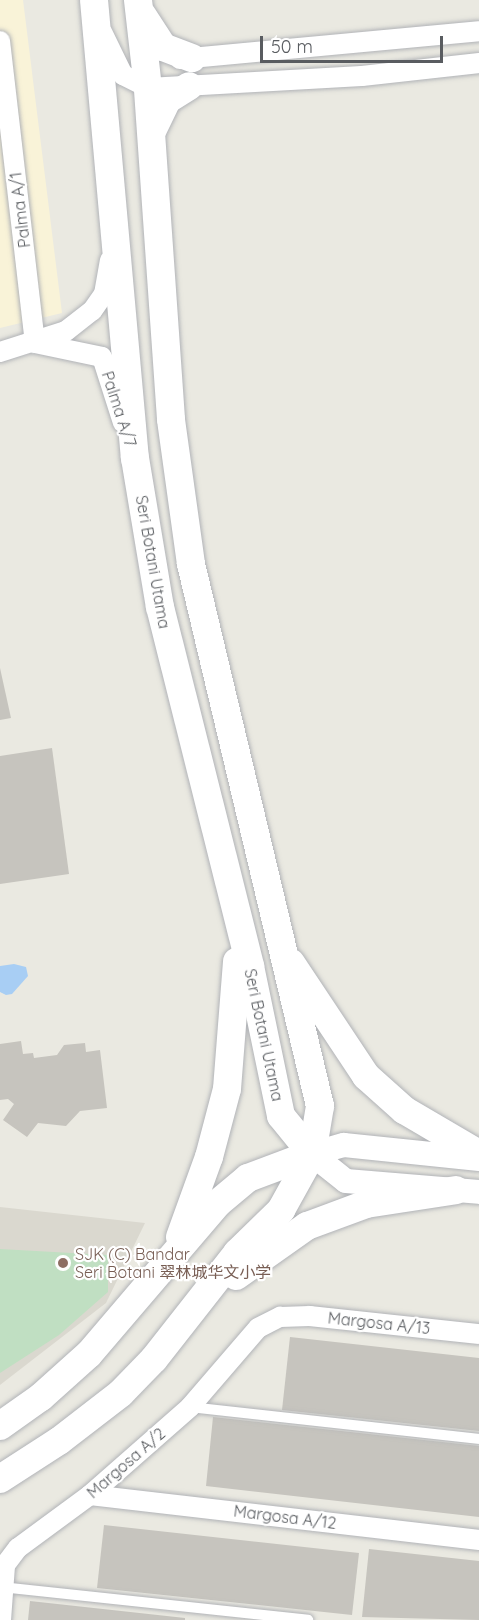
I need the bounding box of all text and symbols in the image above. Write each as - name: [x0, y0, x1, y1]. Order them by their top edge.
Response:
- scale bar: [263, 24, 446, 62]
- text: 50 m: [271, 35, 313, 58]
- street label: Palma A/1: [6, 171, 34, 249]
- street label: Palma A/7: [98, 369, 140, 449]
- street label: Seri Botani Utama: [132, 494, 174, 630]
- street label: Seri Botani Utama: [241, 967, 287, 1103]
- place label: SJK (C) Bandar Seri Botani 翠林城华文小学: [75, 1244, 271, 1282]
- marker: SJK (C) Bandar Seri Botani 翠林城华文小学: [56, 1256, 70, 1270]
- street label: Margosa A/13: [327, 1308, 431, 1338]
- street label: Margosa A/2: [83, 1424, 169, 1502]
- street label: Margosa A/12: [233, 1501, 337, 1533]

